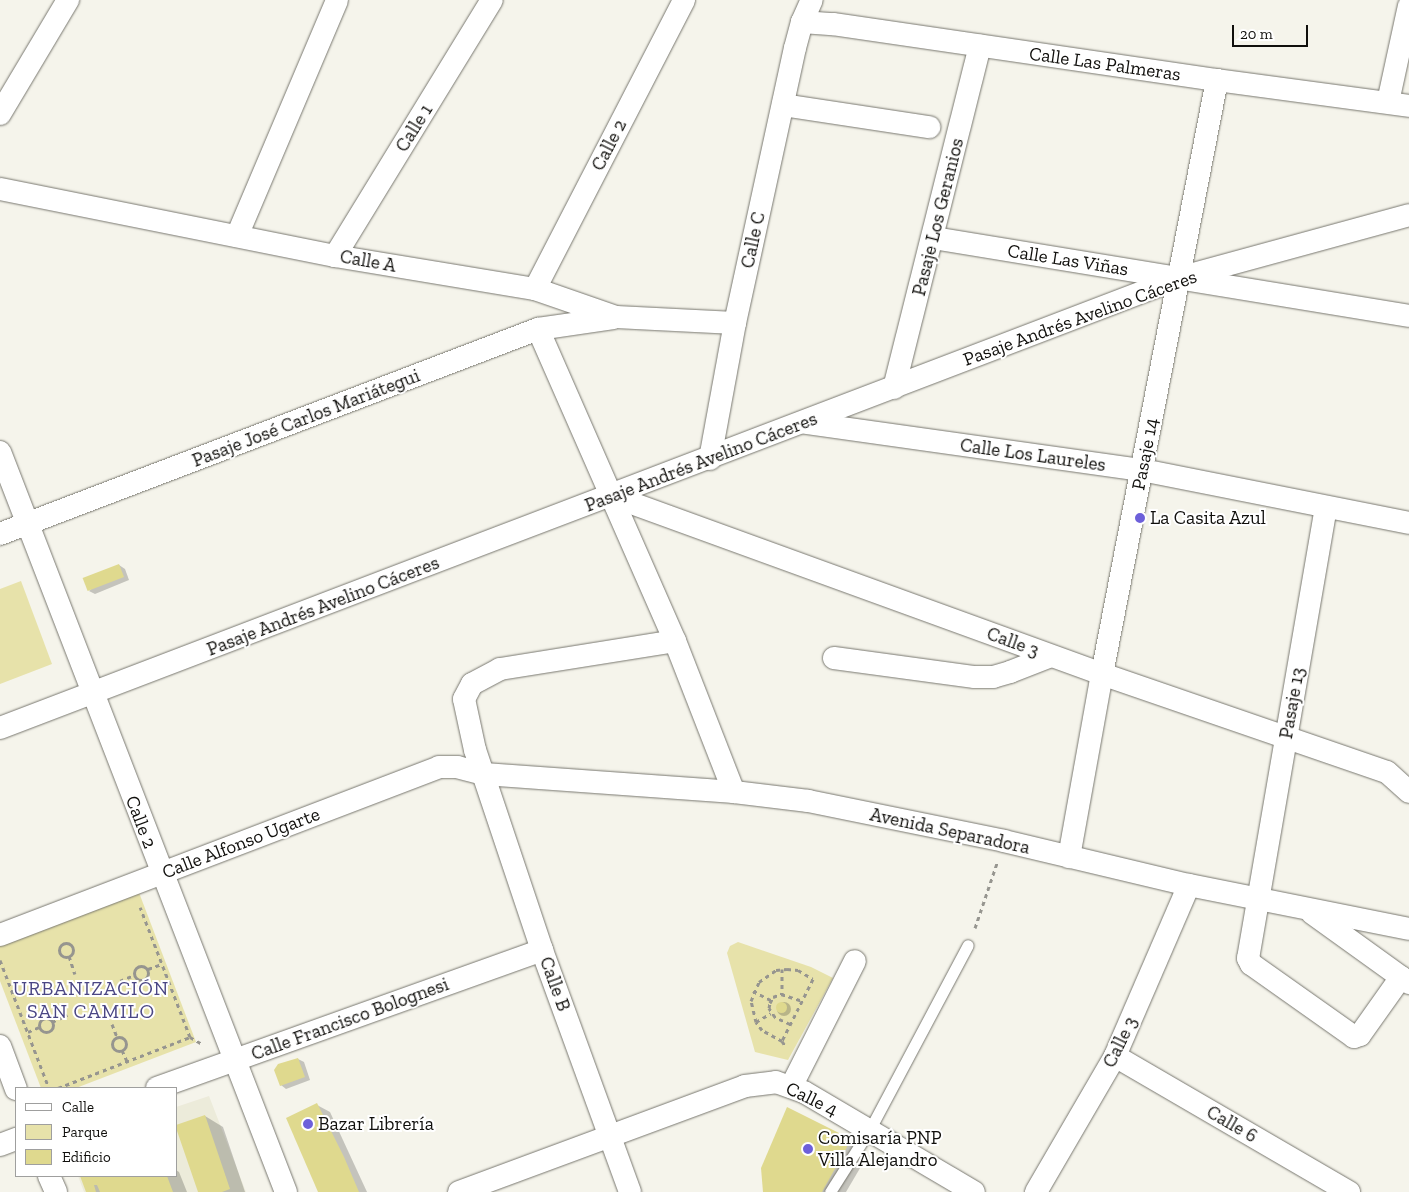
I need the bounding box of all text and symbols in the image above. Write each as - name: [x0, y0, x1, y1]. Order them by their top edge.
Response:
- scale bar: [1234, 15, 1310, 47]
- text: 20 m: [1240, 25, 1273, 43]
- street label: Calle Las Palmeras: [1028, 42, 1182, 86]
- street label: Calle 1: [391, 100, 437, 156]
- street label: Calle 2: [586, 116, 632, 174]
- street label: Pasaje Los Geranios: [907, 136, 969, 298]
- street label: Calle C: [736, 210, 770, 270]
- street label: Calle Las Viñas: [1006, 239, 1130, 281]
- street label: Calle A: [338, 245, 398, 277]
- street label: Pasaje Andrés Avelino Cáceres: [960, 265, 1200, 371]
- street label: Pasaje José Carlos Mariátegui: [189, 364, 423, 472]
- street label: Pasaje Andrés Avelino Cáceres: [581, 407, 821, 517]
- street label: Pasaje 14: [1127, 416, 1163, 492]
- street label: Calle Los Laureles: [959, 433, 1107, 477]
- place label: La Casita Azul: [1150, 507, 1266, 529]
- marker: La Casita Azul: [1134, 512, 1146, 524]
- street label: Pasaje Andrés Avelino Cáceres: [203, 551, 443, 661]
- street label: Calle 3: [984, 622, 1042, 662]
- street label: Pasaje 13: [1275, 666, 1309, 740]
- street label: Calle 2: [121, 792, 161, 852]
- street label: Calle Alfonso Ugarte: [159, 802, 323, 884]
- street label: Avenida Separadora: [868, 803, 1032, 859]
- street label: Calle B: [535, 954, 575, 1014]
- street label: Calle Francisco Bolognesi: [248, 973, 452, 1065]
- district label: URBANIZACIÓN SAN CAMILO: [11, 977, 171, 1024]
- street label: Calle 3: [1098, 1013, 1142, 1071]
- street label: Calle 4: [782, 1077, 842, 1121]
- legend: [15, 1087, 178, 1177]
- text: Calle: [62, 1098, 94, 1116]
- street label: Calle 6: [1203, 1100, 1261, 1148]
- place label: Bazar Librería: [318, 1113, 434, 1135]
- marker: Bazar Librería: [302, 1118, 314, 1130]
- text: Parque: [62, 1123, 108, 1141]
- place label: Comisaría PNP Villa Alejandro: [818, 1127, 942, 1171]
- marker: Comisaría PNP Villa Alejandro: [802, 1143, 814, 1155]
- text: Edificio: [62, 1148, 111, 1166]

